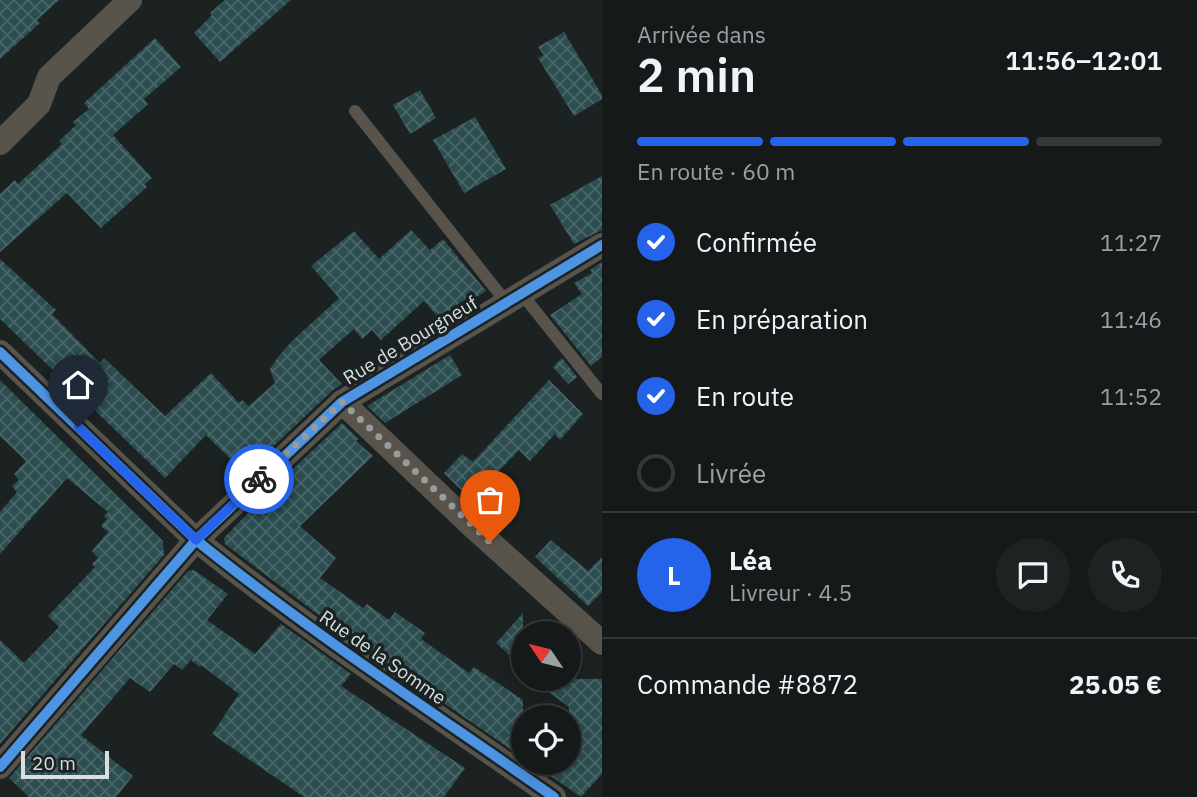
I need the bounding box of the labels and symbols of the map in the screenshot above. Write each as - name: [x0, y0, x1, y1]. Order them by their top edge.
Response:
- street label: Rue de Bourgneuf: [339, 290, 481, 390]
- pin: [48, 355, 108, 427]
- courier: [224, 444, 294, 514]
- pin: [460, 470, 520, 542]
- street label: Rue de la Somme: [315, 604, 451, 710]
- north arrow: [511, 621, 581, 691]
- scale bar: [21, 748, 108, 780]

